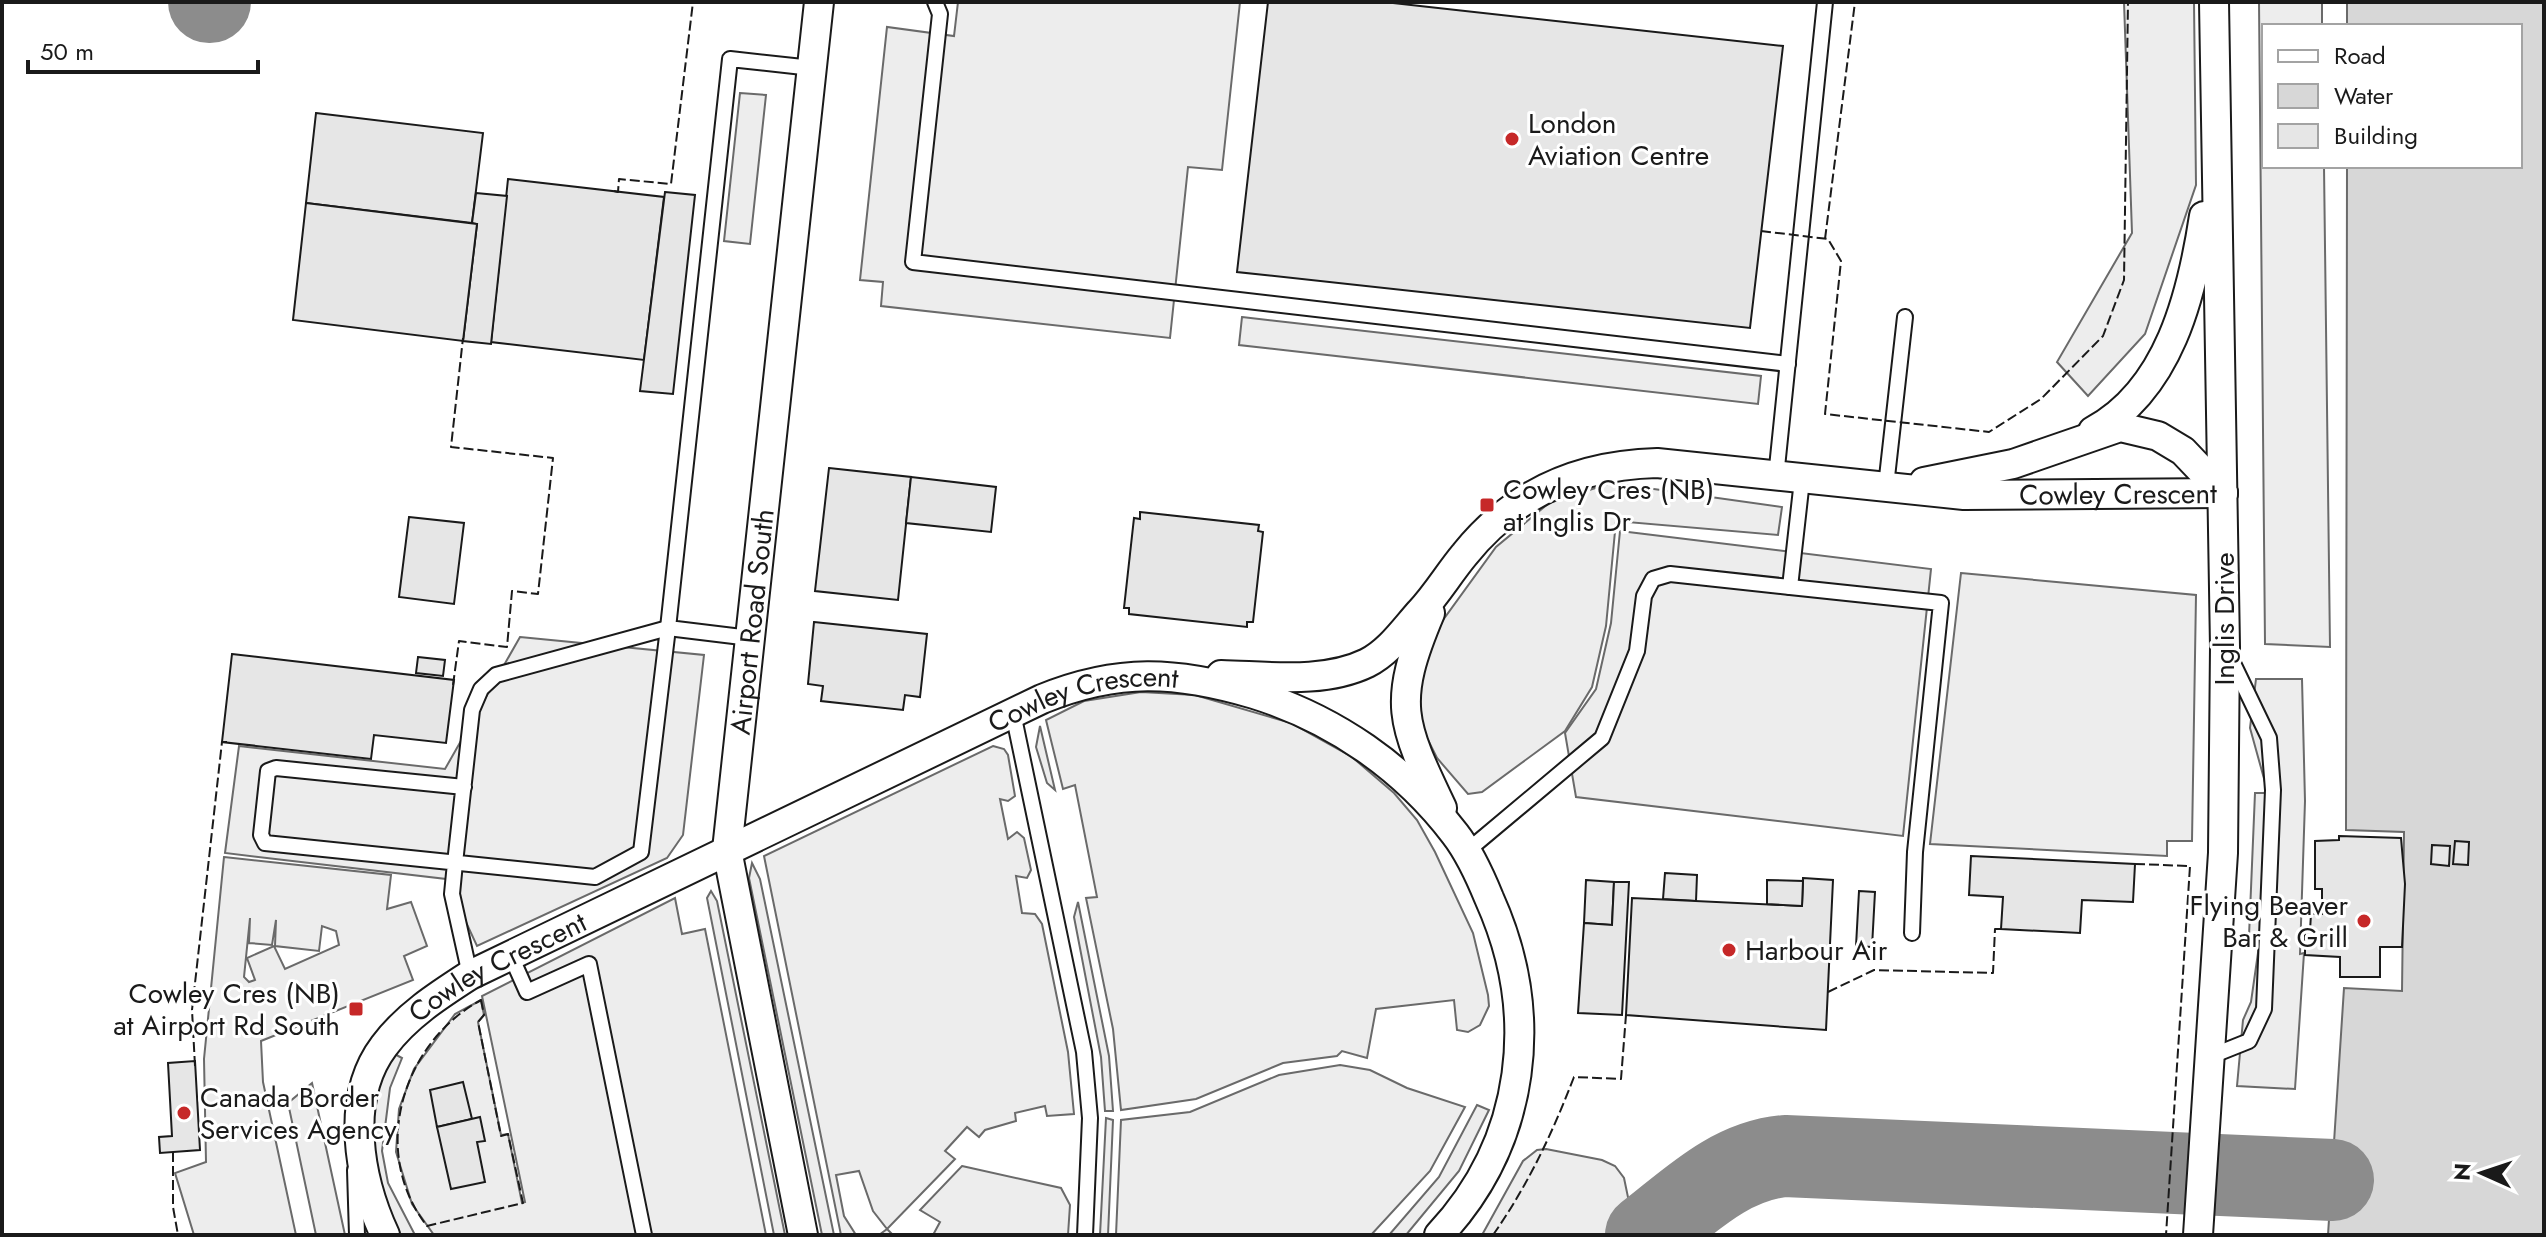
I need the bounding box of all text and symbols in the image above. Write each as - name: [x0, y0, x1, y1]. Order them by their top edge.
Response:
- scale bar: [28, 24, 258, 74]
- legend: [2262, 24, 2522, 168]
- text: 50 m: [40, 34, 94, 69]
- text: Road: [2334, 38, 2386, 73]
- text: Water: [2334, 78, 2394, 113]
- place label: London Aviation Centre: [1528, 103, 1709, 176]
- text: Building: [2334, 118, 2418, 153]
- marker: London Aviation Centre: [1503, 130, 1521, 148]
- place label: Cowley Cres (NB) at Inglis Dr: [1503, 469, 1714, 542]
- street label: Cowley Crescent: [2019, 473, 2217, 516]
- marker: Cowley Cres (NB) at Inglis Dr: [1478, 496, 1496, 514]
- street label: Airport Road South: [720, 507, 785, 737]
- street label: Inglis Drive: [2204, 552, 2245, 686]
- street label: Cowley Crescent: [981, 656, 1181, 743]
- place label: Flying Beaver Bar & Grill: [2190, 885, 2348, 958]
- street label: Cowley Crescent: [400, 902, 594, 1032]
- marker: Flying Beaver Bar & Grill: [2355, 912, 2373, 930]
- place label: Harbour Air: [1745, 930, 1888, 971]
- marker: Harbour Air: [1720, 941, 1738, 959]
- place label: Cowley Cres (NB) at Airport Rd South: [113, 973, 340, 1046]
- marker: Cowley Cres (NB) at Airport Rd South: [347, 1000, 365, 1018]
- place label: Canada Border Services Agency: [200, 1077, 397, 1150]
- marker: Canada Border Services Agency: [175, 1104, 193, 1122]
- north arrow: [2442, 1133, 2522, 1213]
- text: N: [2446, 1162, 2478, 1182]

